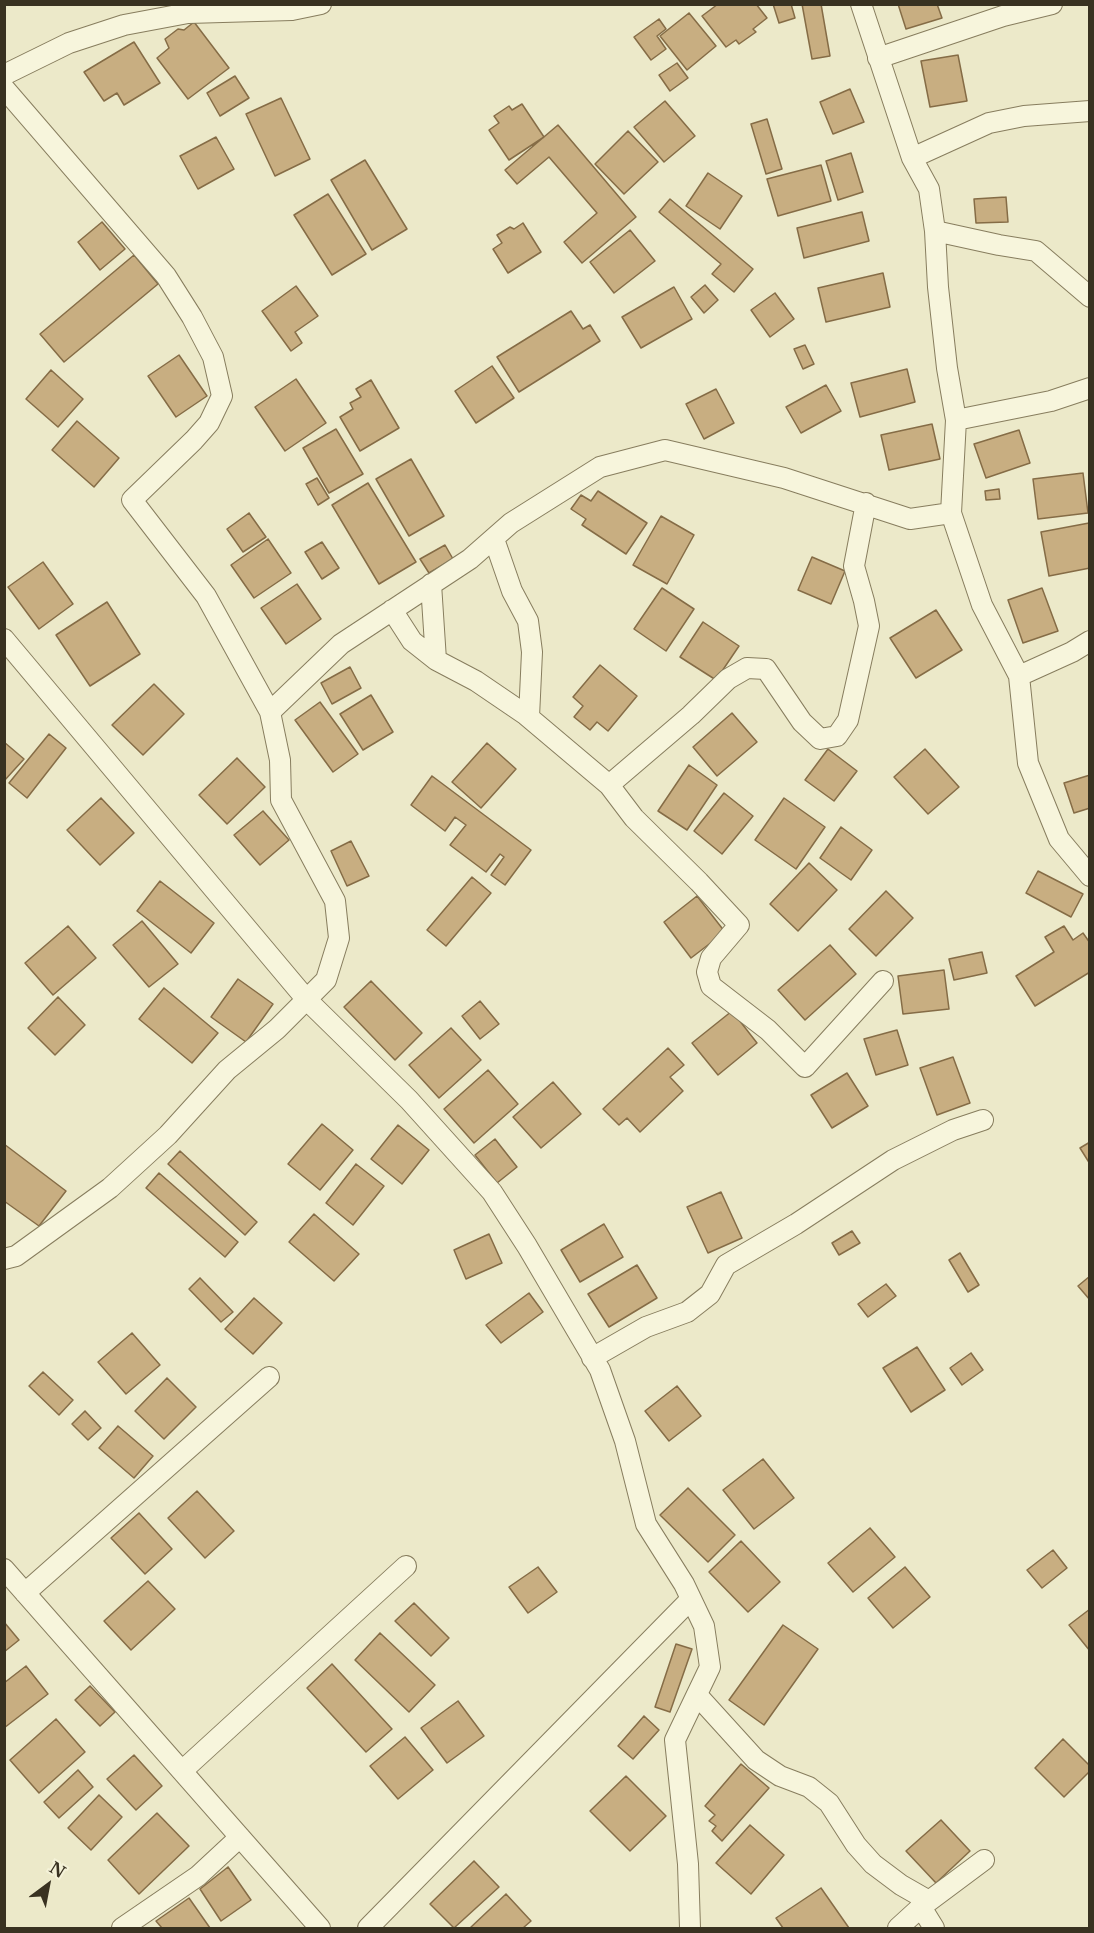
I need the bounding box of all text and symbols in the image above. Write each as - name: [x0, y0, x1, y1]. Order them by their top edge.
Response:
- north arrow: [18, 1855, 78, 1915]
- text: N: [46, 1857, 69, 1882]

